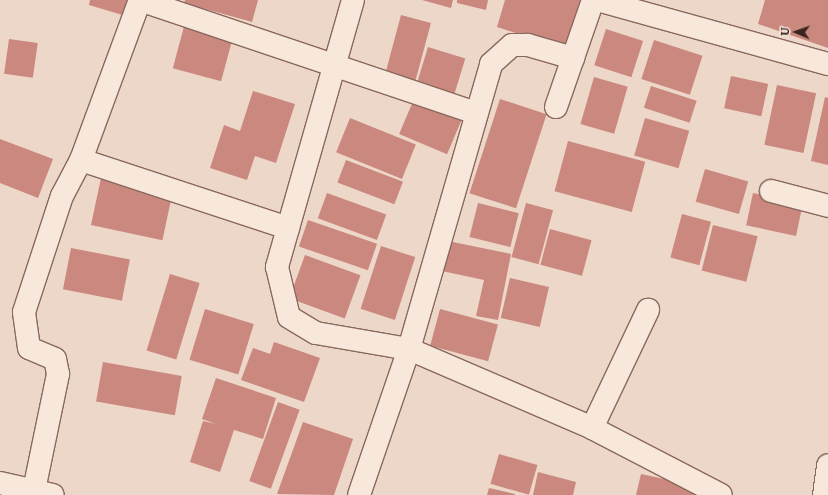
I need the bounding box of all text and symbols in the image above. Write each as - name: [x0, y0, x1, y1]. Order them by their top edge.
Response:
- north arrow: [776, 12, 816, 52]
- text: U: [776, 27, 792, 36]

